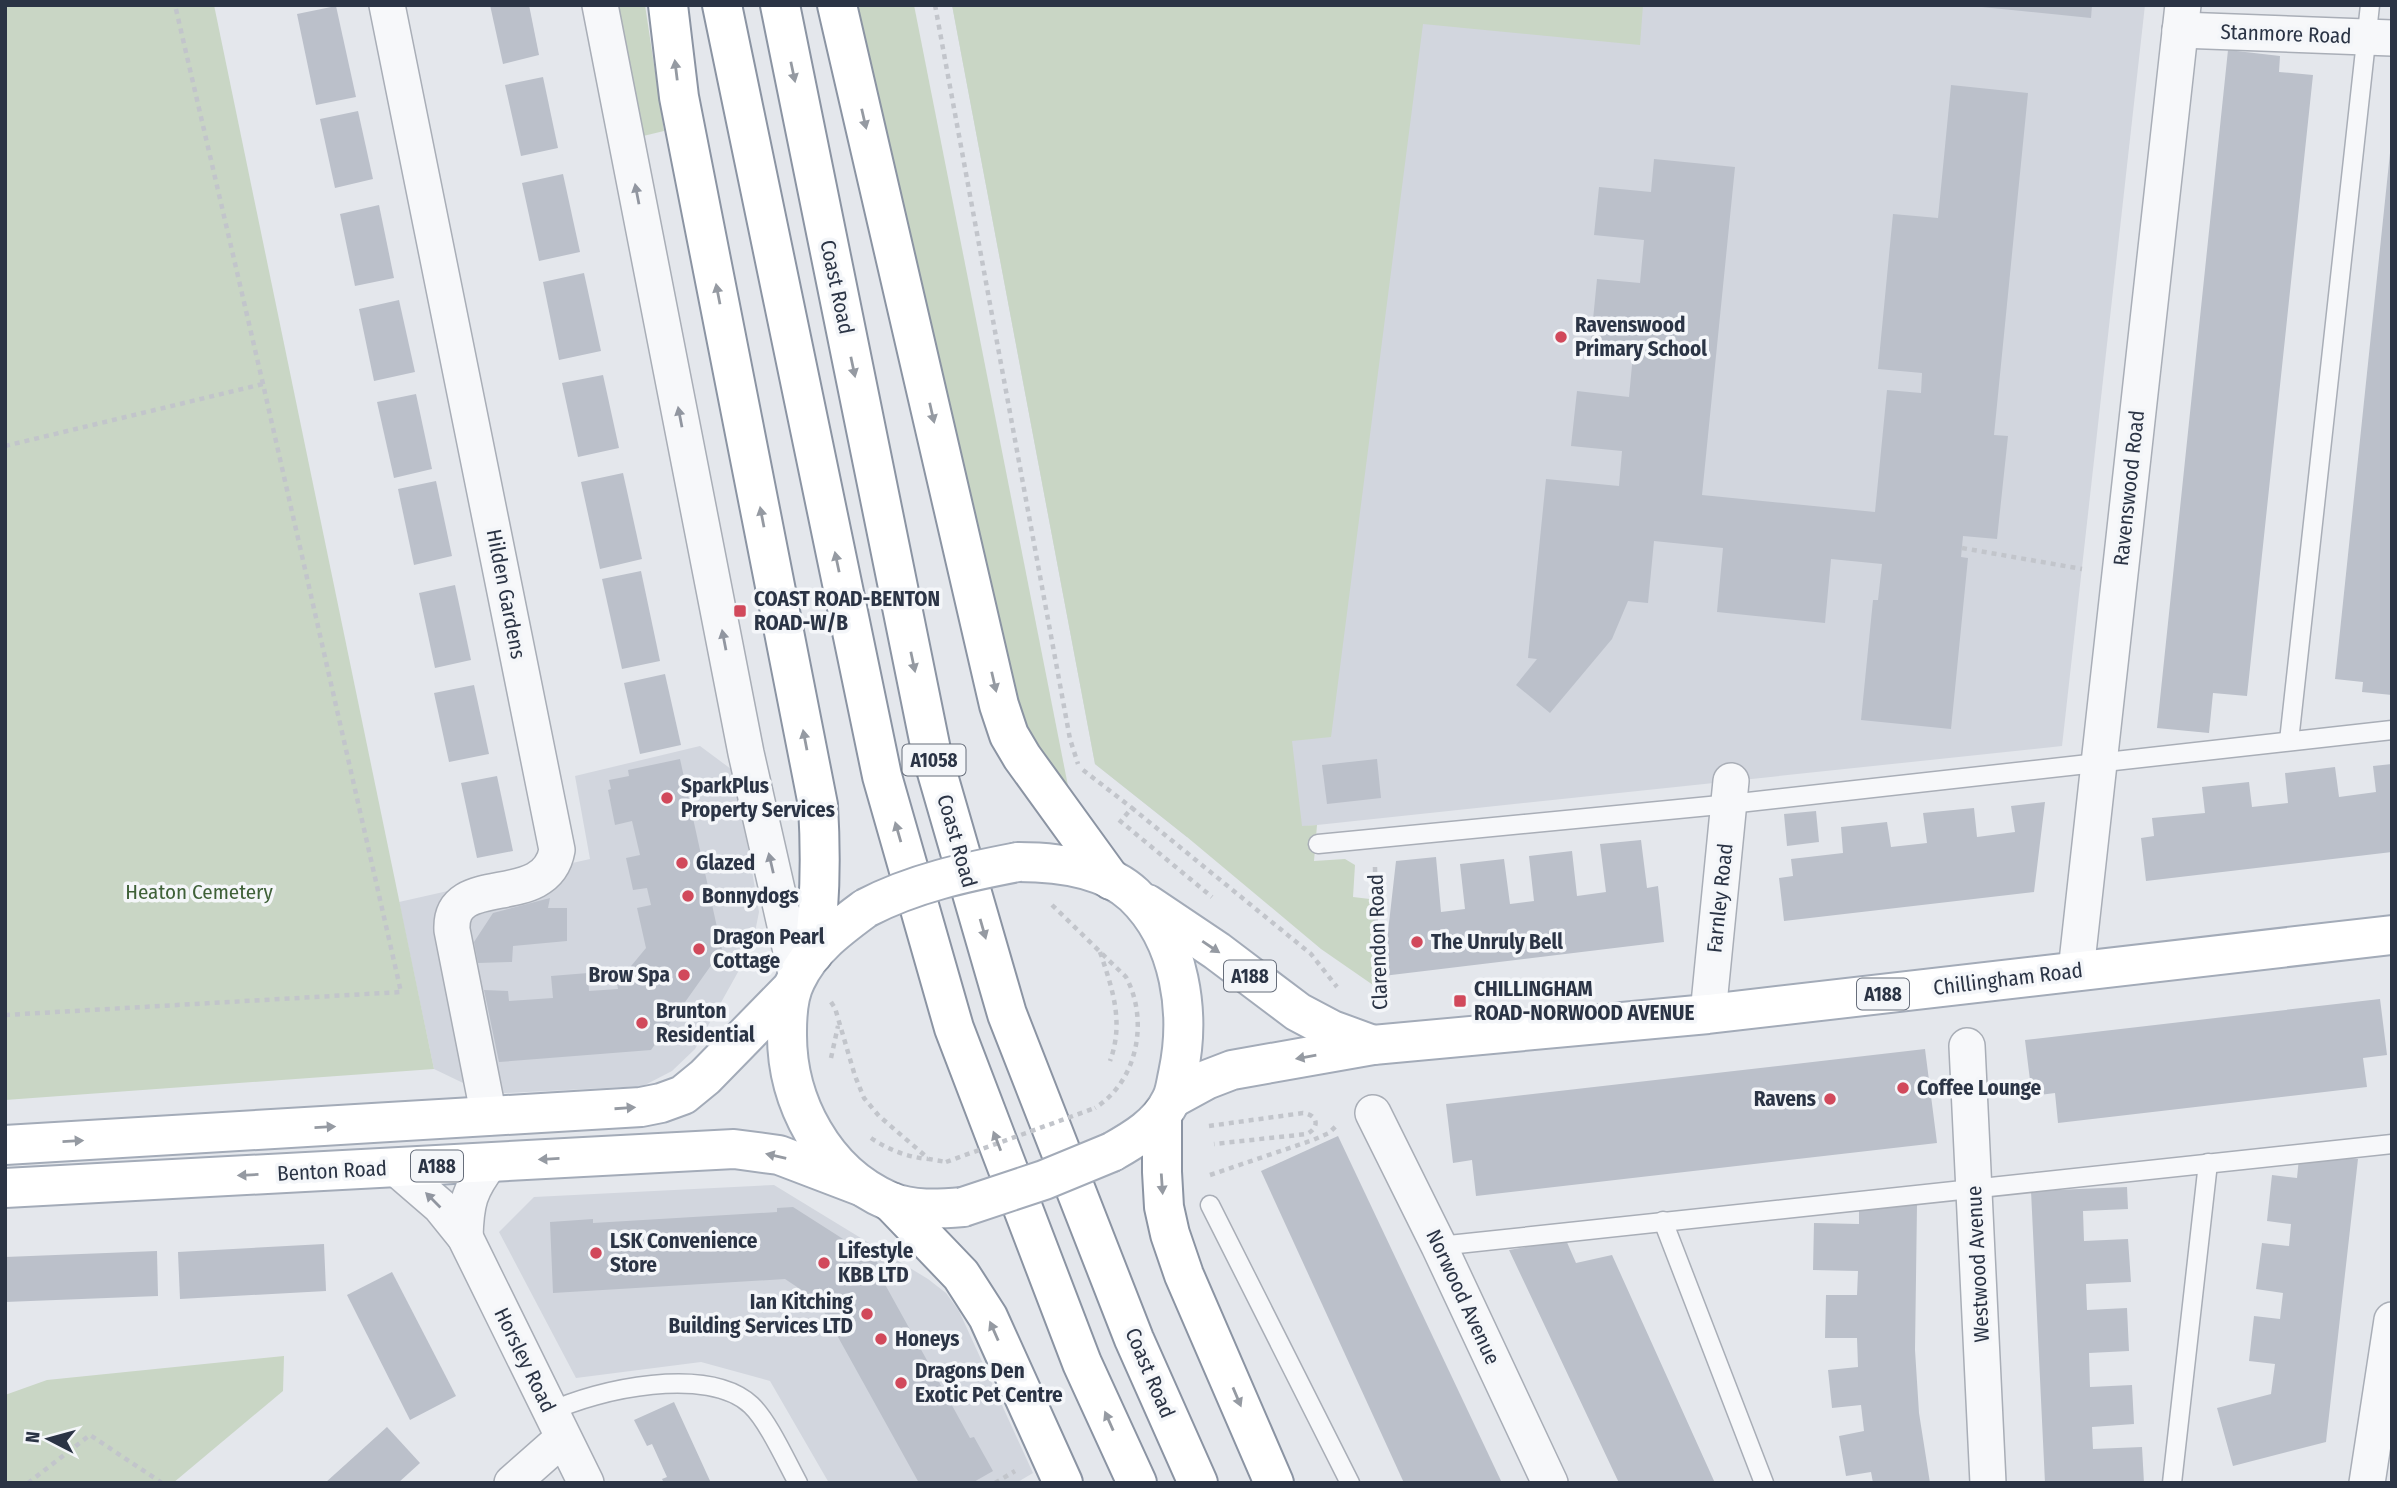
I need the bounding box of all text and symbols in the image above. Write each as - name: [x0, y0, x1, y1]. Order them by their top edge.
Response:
- street label: Stanmore Road: [2220, 19, 2352, 49]
- one-way arrow: [670, 59, 681, 81]
- one-way arrow: [788, 61, 799, 83]
- one-way arrow: [859, 108, 870, 130]
- one-way arrow: [631, 183, 642, 205]
- street label: Coast Road: [814, 238, 860, 336]
- one-way arrow: [712, 283, 723, 305]
- place label: Ravenswood Primary School: [1575, 312, 1707, 362]
- marker: Ravenswood Primary School: [1553, 329, 1569, 345]
- one-way arrow: [848, 356, 859, 378]
- one-way arrow: [926, 402, 937, 424]
- one-way arrow: [674, 406, 685, 428]
- street label: Ravenswood Road: [2108, 409, 2150, 567]
- one-way arrow: [756, 506, 767, 528]
- street label: Hilden Gardens: [481, 527, 531, 661]
- one-way arrow: [832, 551, 843, 573]
- place label: COAST ROAD-BENTON ROAD-W/B: [754, 586, 940, 636]
- marker: COAST ROAD-BENTON ROAD-W/B: [732, 603, 748, 619]
- one-way arrow: [719, 629, 730, 651]
- one-way arrow: [908, 651, 919, 673]
- one-way arrow: [988, 671, 999, 693]
- one-way arrow: [800, 729, 811, 751]
- road number: A1058: [902, 744, 965, 776]
- place label: SparkPlus Property Services: [681, 773, 835, 823]
- marker: SparkPlus Property Services: [659, 790, 675, 806]
- street label: Coast Road: [931, 791, 983, 891]
- one-way arrow: [892, 821, 902, 842]
- street label: Farnley Road: [1701, 842, 1739, 954]
- place label: Glazed: [696, 850, 755, 876]
- one-way arrow: [765, 852, 776, 874]
- marker: Glazed: [674, 855, 690, 871]
- street label: Clarendon Road: [1363, 873, 1393, 1011]
- park label: Heaton Cemetery: [125, 879, 273, 905]
- place label: Bonnydogs: [702, 883, 799, 909]
- marker: Bonnydogs: [680, 888, 696, 904]
- one-way arrow: [978, 919, 988, 940]
- place label: Dragon Pearl Cottage: [713, 924, 825, 974]
- place label: The Unruly Bell: [1431, 929, 1563, 955]
- marker: The Unruly Bell: [1409, 934, 1425, 950]
- one-way arrow: [1201, 940, 1220, 953]
- marker: Dragon Pearl Cottage: [691, 941, 707, 957]
- street label: Chillingham Road: [1932, 957, 2084, 1001]
- road number: A188: [1224, 960, 1276, 992]
- place label: Brow Spa: [589, 962, 670, 988]
- marker: Brow Spa: [676, 967, 692, 983]
- place label: CHILLINGHAM ROAD-NORWOOD AVENUE: [1474, 976, 1694, 1026]
- road number: A188: [1857, 978, 1909, 1010]
- marker: CHILLINGHAM ROAD-NORWOOD AVENUE: [1452, 993, 1468, 1009]
- place label: Brunton Residential: [656, 998, 755, 1048]
- marker: Brunton Residential: [634, 1015, 650, 1031]
- one-way arrow: [1295, 1052, 1317, 1063]
- place label: Coffee Lounge: [1917, 1075, 2042, 1101]
- marker: Coffee Lounge: [1895, 1080, 1911, 1096]
- place label: Ravens: [1754, 1086, 1816, 1112]
- marker: Ravens: [1822, 1091, 1838, 1107]
- one-way arrow: [615, 1102, 637, 1113]
- one-way arrow: [314, 1121, 336, 1132]
- one-way arrow: [992, 1131, 1003, 1152]
- one-way arrow: [63, 1135, 85, 1146]
- road number: A188: [411, 1150, 463, 1182]
- one-way arrow: [764, 1150, 786, 1161]
- one-way arrow: [538, 1154, 560, 1165]
- street label: Benton Road: [276, 1155, 388, 1187]
- one-way arrow: [237, 1170, 259, 1181]
- one-way arrow: [1157, 1173, 1168, 1195]
- street label: Westwood Avenue: [1961, 1185, 1995, 1343]
- one-way arrow: [425, 1192, 441, 1208]
- street label: Norwood Avenue: [1420, 1225, 1506, 1369]
- place label: LSK Convenience Store: [610, 1228, 758, 1278]
- place label: Lifestyle KBB LTD: [838, 1238, 914, 1288]
- marker: LSK Convenience Store: [588, 1245, 604, 1261]
- marker: Lifestyle KBB LTD: [816, 1255, 832, 1271]
- place label: Ian Kitching Building Services LTD: [669, 1289, 854, 1339]
- street label: Horsley Road: [488, 1303, 562, 1417]
- marker: Ian Kitching Building Services LTD: [859, 1306, 875, 1322]
- one-way arrow: [988, 1321, 999, 1342]
- street label: Coast Road: [1119, 1324, 1181, 1422]
- place label: Honeys: [895, 1326, 959, 1352]
- marker: Honeys: [873, 1331, 889, 1347]
- place label: Dragons Den Exotic Pet Centre: [915, 1358, 1063, 1408]
- marker: Dragons Den Exotic Pet Centre: [893, 1375, 909, 1391]
- one-way arrow: [1231, 1387, 1243, 1407]
- north arrow: [14, 1404, 84, 1474]
- one-way arrow: [1103, 1410, 1114, 1431]
- text: N: [21, 1430, 45, 1444]

